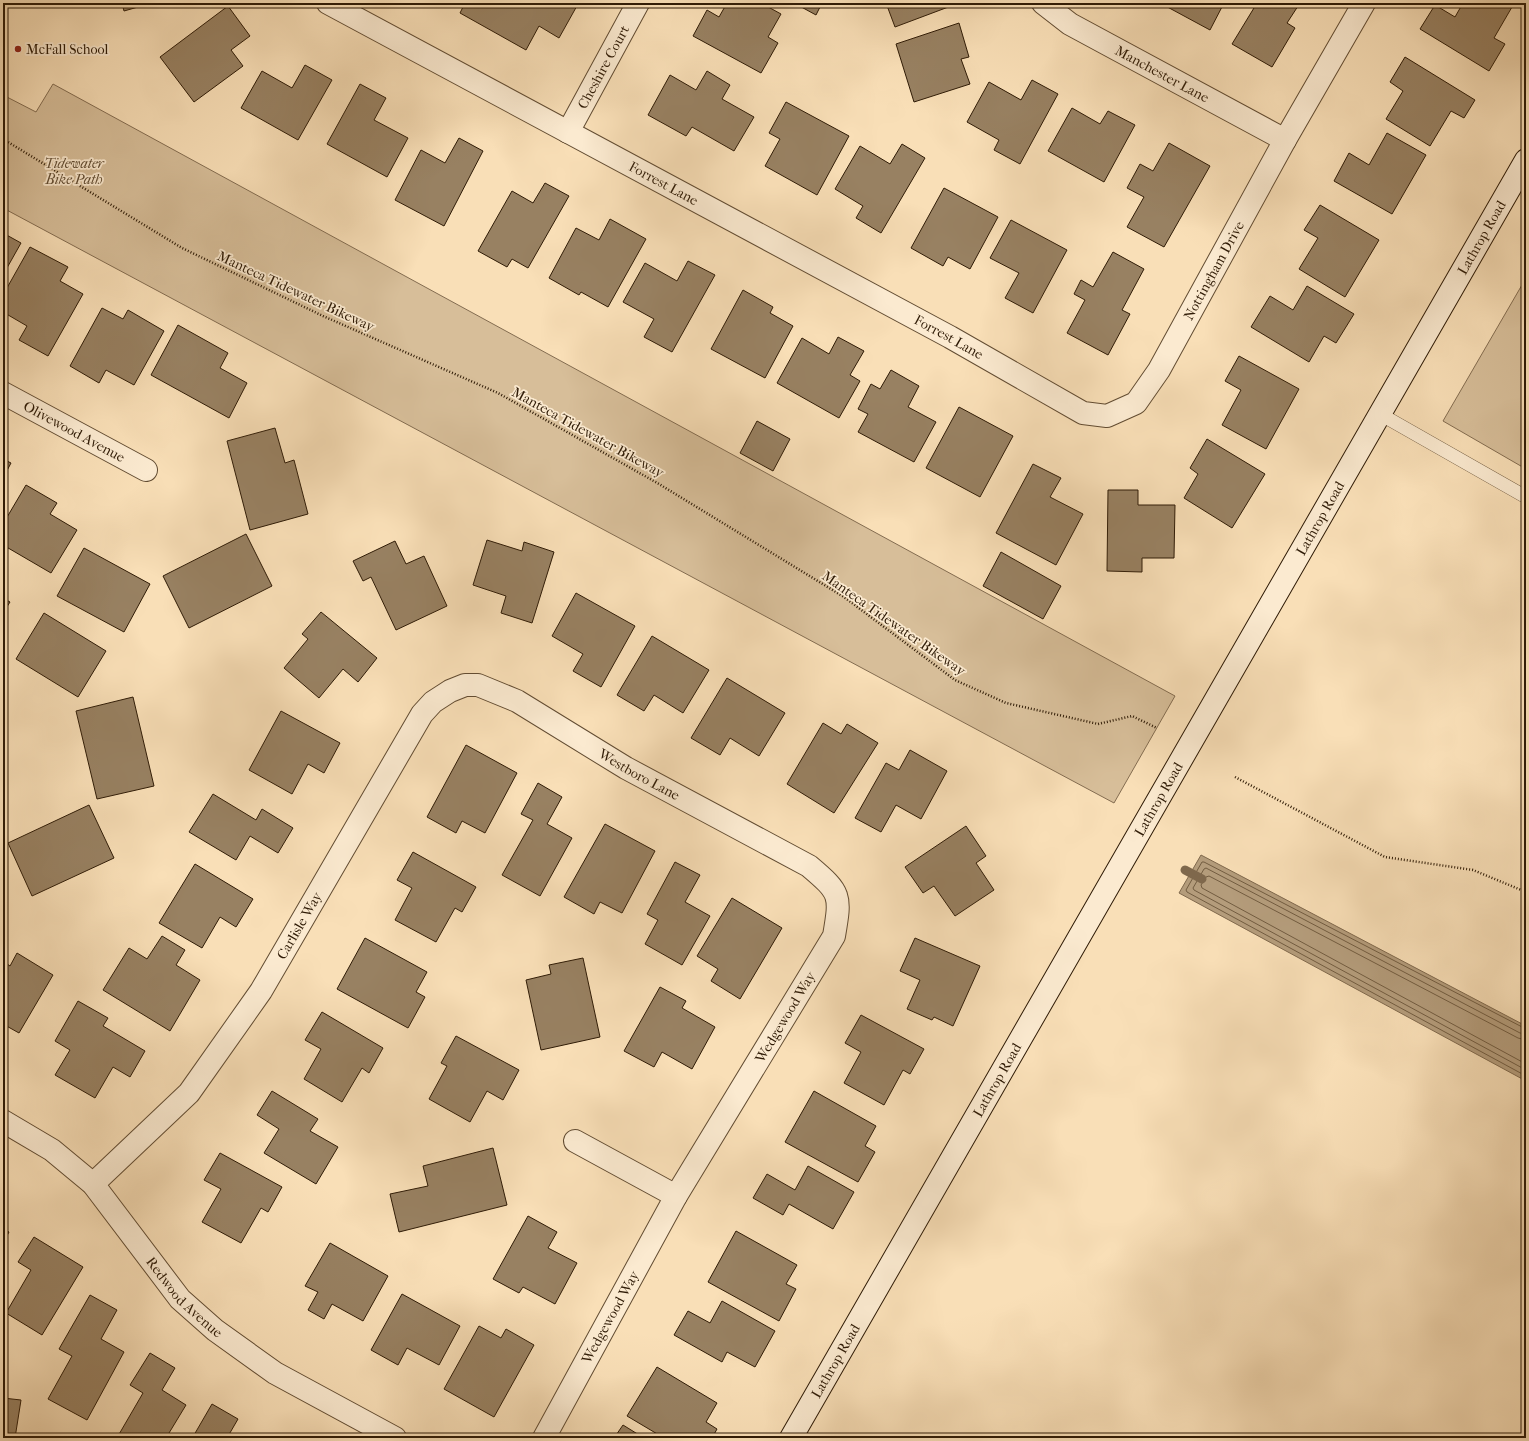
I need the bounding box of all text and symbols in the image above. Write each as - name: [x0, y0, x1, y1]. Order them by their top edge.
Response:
- street label: Cheshire Court: [574, 22, 633, 112]
- place label: McFall School: [26, 41, 109, 58]
- street label: Manchester Lane: [1112, 42, 1212, 106]
- marker: McFall School: [13, 44, 23, 54]
- park label: Tidewater Bike Path: [44, 155, 106, 188]
- street label: Forrest Lane: [626, 158, 701, 209]
- street label: Lathrop Road: [1454, 197, 1510, 278]
- street label: Nottingham Drive: [1180, 218, 1248, 323]
- street label: Manteca Tidewater Bikeway: [215, 248, 377, 336]
- street label: Forrest Lane: [911, 311, 986, 363]
- street label: Manteca Tidewater Bikeway: [509, 384, 667, 482]
- street label: Olivewood Avenue: [20, 398, 128, 466]
- street label: Lathrop Road: [1292, 478, 1349, 559]
- street label: Manteca Tidewater Bikeway: [819, 567, 969, 680]
- street label: Westboro Lane: [595, 745, 683, 804]
- street label: Lathrop Road: [1131, 759, 1187, 839]
- street label: Carlisle Way: [273, 888, 326, 962]
- street label: Wedgewood Way: [751, 968, 820, 1067]
- street label: Lathrop Road: [969, 1040, 1025, 1120]
- street label: Redwood Avenue: [142, 1254, 226, 1342]
- street label: Wedgewood Way: [578, 1268, 643, 1367]
- street label: Lathrop Road: [808, 1321, 864, 1401]

